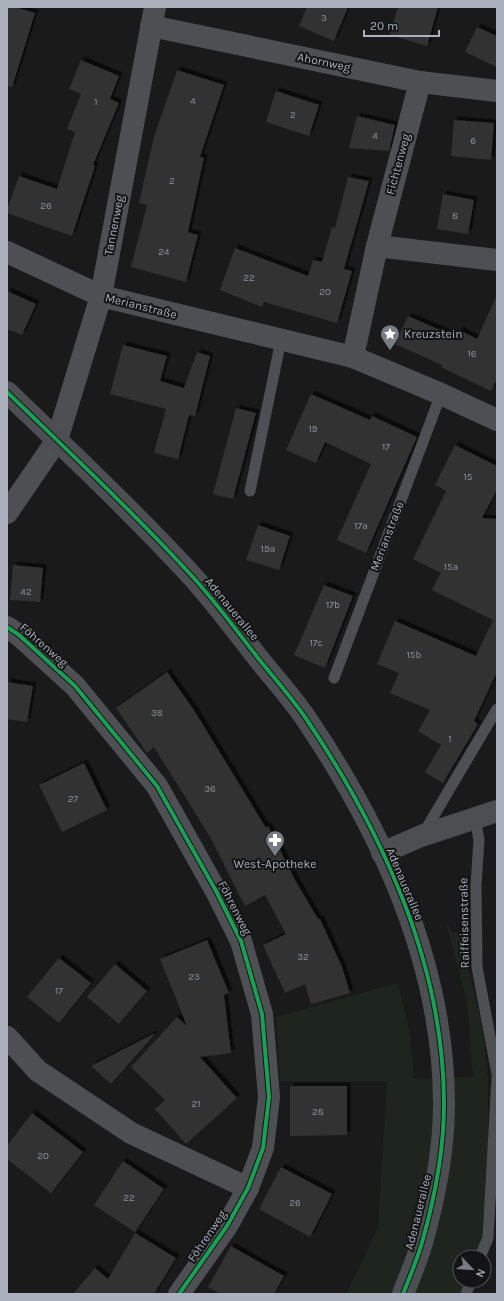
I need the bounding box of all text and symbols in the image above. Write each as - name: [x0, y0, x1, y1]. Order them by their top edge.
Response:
- house number: 3: [321, 12, 327, 24]
- scale bar: [364, 12, 439, 38]
- text: 20 m: [370, 19, 398, 33]
- street label: Ahornweg: [296, 50, 352, 74]
- house number: 4: [190, 95, 196, 107]
- house number: 1: [94, 96, 98, 108]
- house number: 2: [290, 109, 296, 121]
- house number: 4: [372, 130, 378, 142]
- street label: Fichtenweg: [383, 132, 413, 196]
- house number: 6: [470, 135, 476, 147]
- house number: 2: [169, 175, 175, 187]
- street label: Tannenweg: [101, 193, 127, 256]
- house number: 26: [40, 200, 52, 212]
- house number: 8: [452, 210, 458, 222]
- house number: 24: [158, 246, 170, 258]
- house number: 22: [243, 272, 255, 284]
- house number: 20: [319, 286, 331, 298]
- street label: Merianstraße: [104, 290, 178, 322]
- place icon: Kreuzstein: [379, 323, 401, 351]
- place label: Kreuzstein: [404, 327, 463, 341]
- house number: 16: [467, 348, 477, 360]
- house number: 19: [308, 423, 318, 435]
- house number: 17: [382, 441, 390, 453]
- house number: 15: [464, 471, 473, 483]
- street label: Merianstraße: [367, 499, 407, 573]
- house number: 17a: [354, 520, 368, 532]
- house number: 19a: [261, 543, 275, 555]
- house number: 15a: [444, 561, 458, 573]
- street label: Adenauerallee: [202, 575, 262, 643]
- house number: 42: [20, 586, 32, 598]
- house number: 17b: [326, 599, 340, 611]
- street label: Föhrenweg: [17, 620, 71, 670]
- house number: 17c: [309, 637, 323, 649]
- house number: 15b: [407, 649, 422, 661]
- house number: 38: [151, 707, 163, 719]
- house number: 1: [448, 733, 452, 745]
- house number: 36: [204, 783, 216, 795]
- house number: 27: [68, 793, 79, 805]
- pharmacy icon: West-Apotheke: [264, 829, 286, 857]
- street label: Adenauerallee: [383, 846, 427, 922]
- place label: West-Apotheke: [234, 857, 316, 871]
- street label: Föhrenweg: [215, 878, 255, 938]
- street label: Raiffeisenstraße: [456, 878, 472, 968]
- house number: 32: [297, 951, 309, 963]
- house number: 23: [188, 971, 200, 983]
- house number: 17: [55, 985, 63, 997]
- house number: 21: [191, 1098, 201, 1110]
- house number: 28: [312, 1106, 324, 1118]
- house number: 20: [37, 1150, 49, 1162]
- street label: Adenauerallee: [402, 1173, 434, 1251]
- house number: 22: [123, 1192, 135, 1204]
- house number: 26: [289, 1197, 301, 1209]
- street label: Föhrenweg: [185, 1207, 229, 1264]
- north arrow: [452, 1249, 492, 1289]
- text: N: [473, 1267, 488, 1279]

